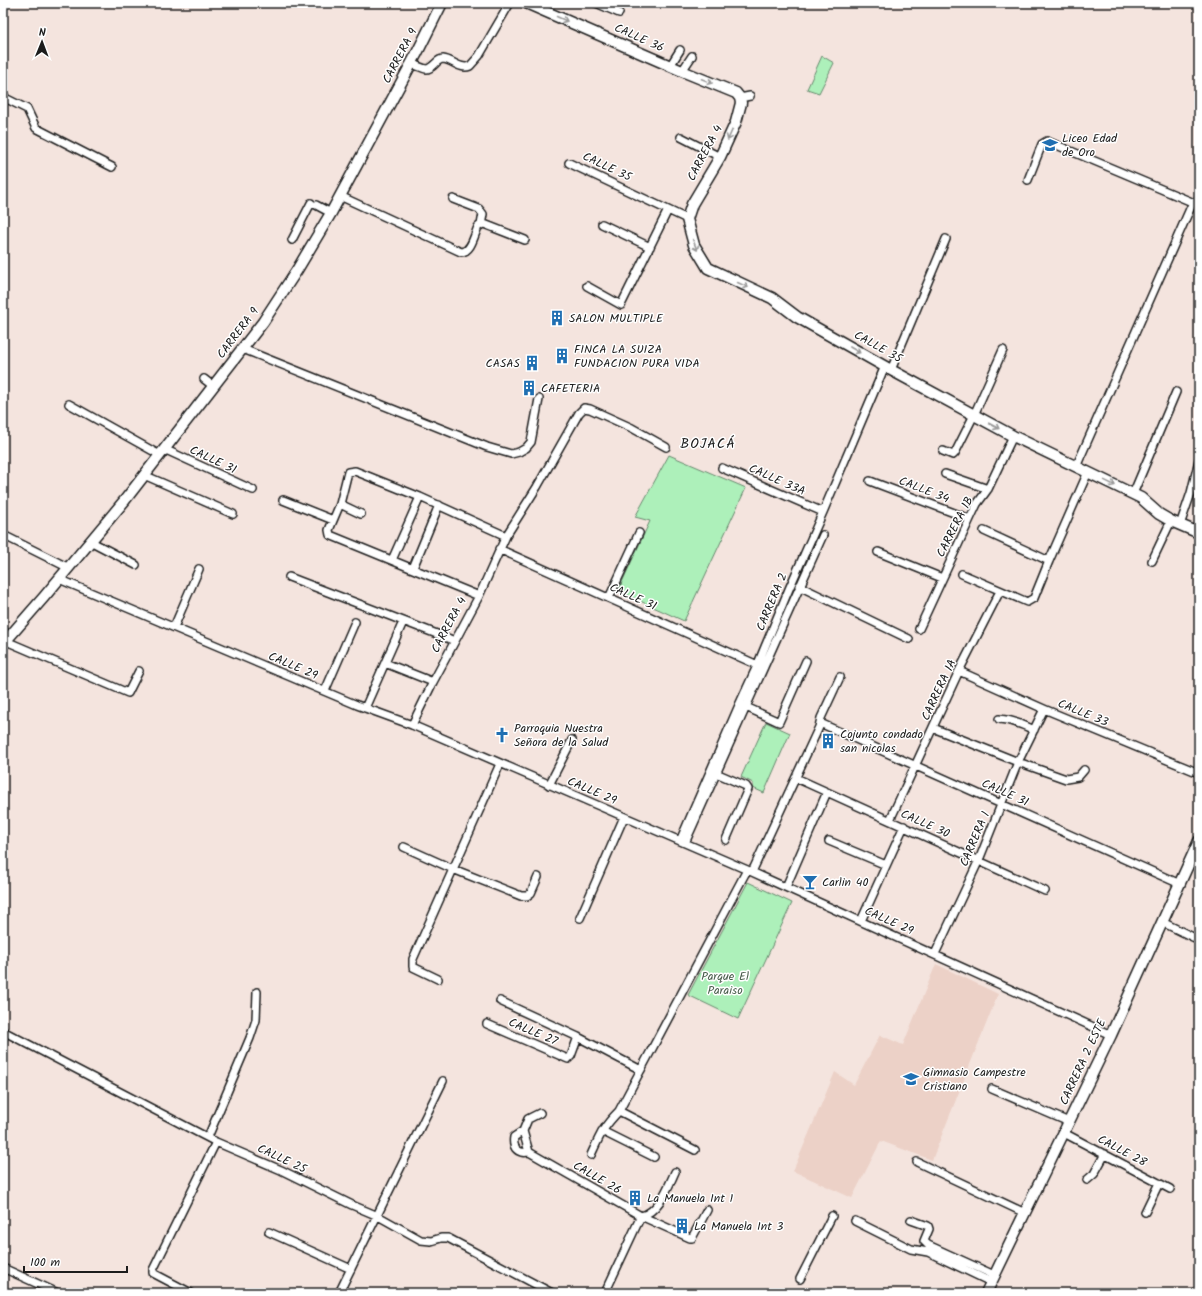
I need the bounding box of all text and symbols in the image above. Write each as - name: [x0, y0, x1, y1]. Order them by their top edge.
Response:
- one-way arrow: [555, 15, 567, 23]
- street label: CALLE 36: [611, 19, 667, 57]
- north arrow: [22, 22, 62, 62]
- text: N: [39, 24, 46, 42]
- street label: CARRERA 9: [377, 25, 423, 87]
- one-way arrow: [700, 78, 712, 85]
- street label: CARRERA 4: [682, 121, 728, 185]
- one-way arrow: [726, 128, 733, 140]
- place label: Liceo Edad de Oro: [1062, 129, 1118, 162]
- school or university icon: Liceo Edad de Oro: [1041, 136, 1059, 154]
- street label: CALLE 35: [579, 147, 636, 187]
- one-way arrow: [692, 238, 699, 250]
- one-way arrow: [737, 281, 749, 289]
- street label: CARRERA 9: [212, 303, 264, 363]
- building icon: SALON MULTIPLE: [548, 309, 566, 327]
- place label: SALON MULTIPLE: [569, 309, 664, 328]
- street label: CALLE 35: [850, 326, 907, 369]
- place label: FINCA LA SUIZA FUNDACION PURA VIDA: [574, 340, 700, 373]
- one-way arrow: [849, 346, 861, 354]
- building icon: FINCA LA SUIZA FUNDACION PURA VIDA: [553, 347, 571, 365]
- place label: CASAS: [485, 354, 521, 373]
- building icon: CASAS: [523, 354, 541, 372]
- building icon: CAFETERIA: [520, 379, 538, 397]
- place label: CAFETERIA: [541, 379, 600, 398]
- one-way arrow: [988, 422, 1000, 430]
- district label: BOJACÁ: [680, 433, 736, 455]
- street label: CALLE 31: [186, 441, 240, 479]
- street label: CALLE 33A: [746, 459, 808, 501]
- street label: CALLE 34: [896, 472, 952, 508]
- one-way arrow: [1104, 480, 1116, 487]
- street label: CARRERA 1B: [932, 493, 978, 561]
- street label: CARRERA 2: [751, 570, 793, 634]
- street label: CALLE 31: [606, 578, 660, 616]
- street label: CARRERA 4: [426, 593, 472, 657]
- street label: CALLE 29: [265, 647, 321, 685]
- street label: CARRERA 1A: [917, 656, 961, 724]
- street label: CALLE 33: [1055, 694, 1111, 732]
- place label: Parroquia Nuestra Señora de la Salud: [514, 719, 609, 752]
- place label: Cojunto condado san nicolas: [840, 725, 923, 758]
- church icon: Parroquia Nuestra Señora de la Salud: [493, 726, 511, 744]
- building icon: Cojunto condado san nicolas: [819, 732, 837, 750]
- street label: CALLE 29: [564, 772, 620, 810]
- street label: CALLE 31: [978, 774, 1032, 812]
- street label: CALLE 30: [897, 805, 953, 843]
- street label: CARRERA 1: [955, 808, 995, 870]
- bar icon: Carlin 40: [801, 873, 819, 891]
- place label: Carlin 40: [822, 873, 868, 892]
- street label: CALLE 29: [861, 902, 917, 940]
- park label: Parque El Paraiso: [701, 967, 749, 1000]
- street label: CALLE 27: [505, 1013, 561, 1051]
- street label: CARRERA 2 ESTE: [1055, 1015, 1112, 1108]
- place label: Gimnasio Campestre Cristiano: [923, 1063, 1026, 1096]
- school or university icon: Gimnasio Campestre Cristiano: [902, 1070, 920, 1088]
- street label: CALLE 28: [1094, 1130, 1151, 1172]
- street label: CALLE 25: [254, 1139, 311, 1179]
- street label: CALLE 26: [569, 1157, 625, 1199]
- building icon: La Manuela Int 1: [626, 1189, 644, 1207]
- place label: La Manuela Int 1: [647, 1189, 734, 1208]
- building icon: La Manuela Int 3: [673, 1217, 691, 1235]
- place label: La Manuela Int 3: [694, 1217, 784, 1236]
- scale bar: [24, 1248, 127, 1274]
- text: 100 m: [30, 1253, 61, 1272]

